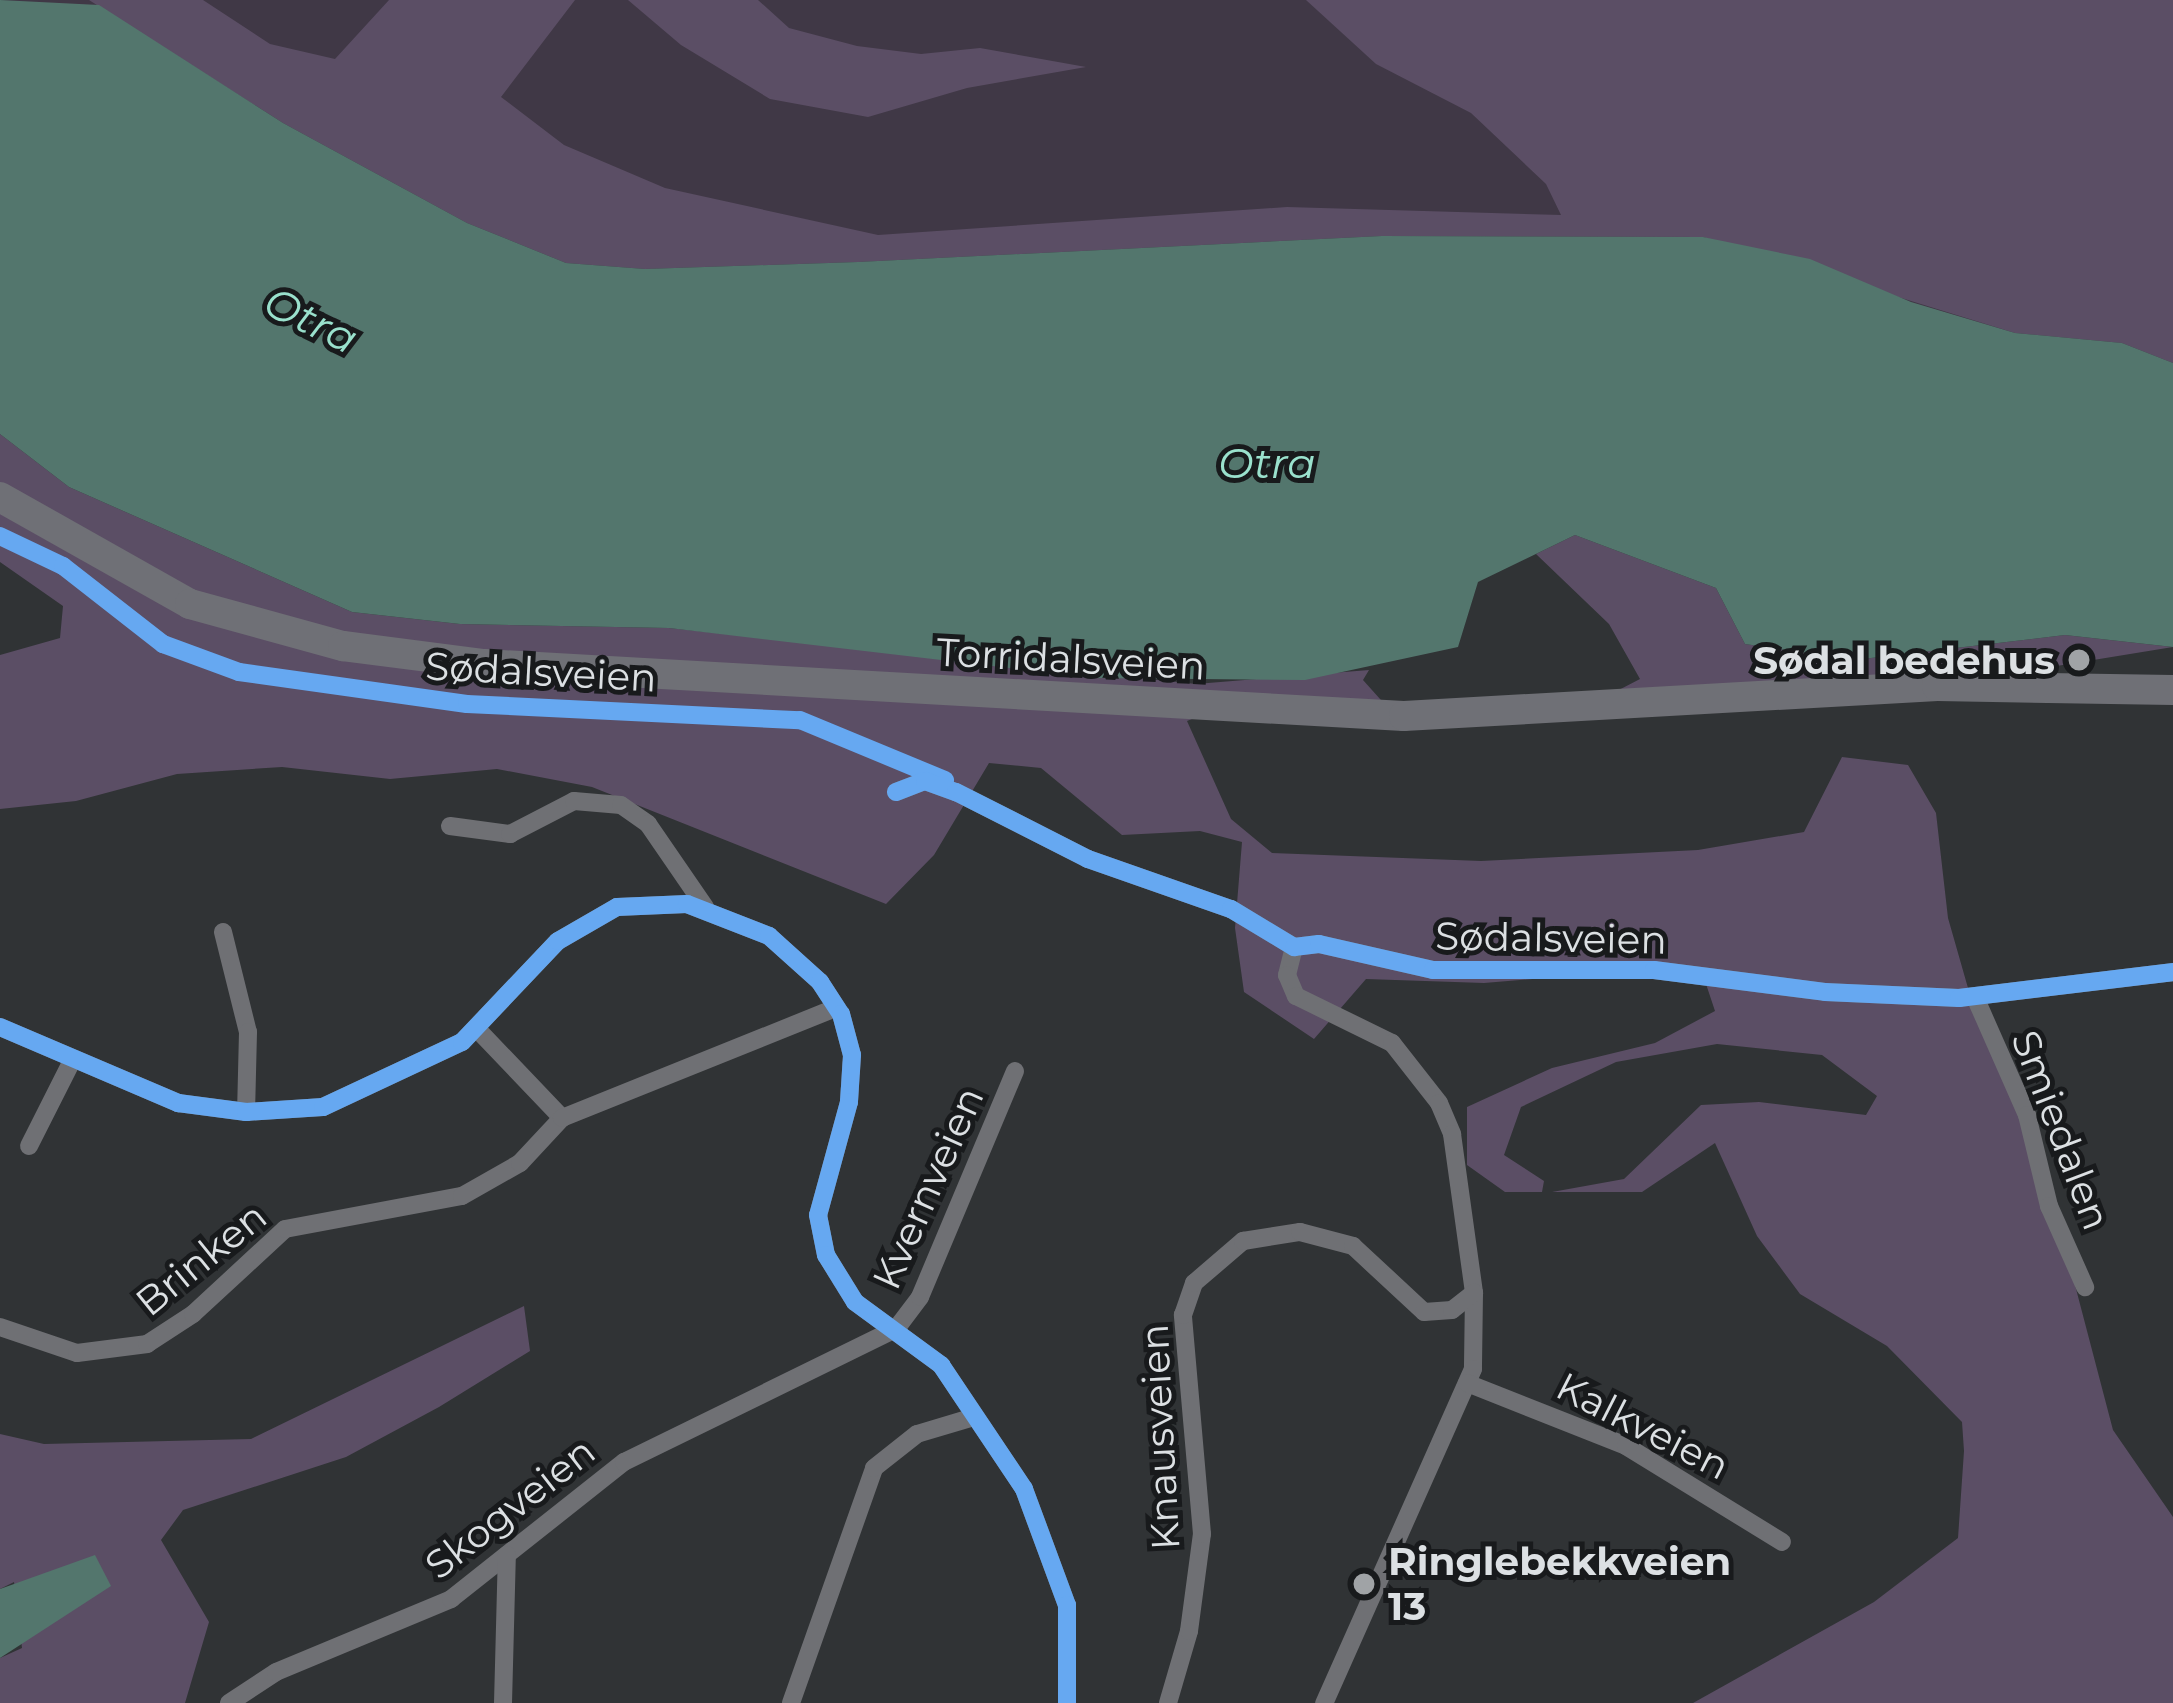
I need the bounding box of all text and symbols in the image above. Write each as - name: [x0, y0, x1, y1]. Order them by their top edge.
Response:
- water label: Otra: [256, 276, 366, 364]
- water label: Otra: [1218, 438, 1316, 488]
- street label: Torridalsveien: [935, 629, 1207, 689]
- place label: Sødal bedehus: [1753, 637, 2055, 683]
- street label: Sødalsveien: [424, 643, 658, 701]
- marker: Sødal bedehus: [2066, 647, 2092, 673]
- street label: Sødalsveien: [1435, 913, 1667, 963]
- street label: Smiedalen: [2002, 1024, 2120, 1236]
- street label: Kvernveien: [863, 1080, 993, 1296]
- street label: Brinken: [126, 1192, 276, 1326]
- street label: Knausveien: [1131, 1323, 1189, 1551]
- street label: Kalkveien: [1549, 1363, 1737, 1489]
- street label: Skogveien: [416, 1427, 604, 1589]
- place label: Ringlebekkveien 13: [1388, 1539, 1731, 1630]
- marker: Ringlebekkveien 13: [1351, 1571, 1377, 1597]

